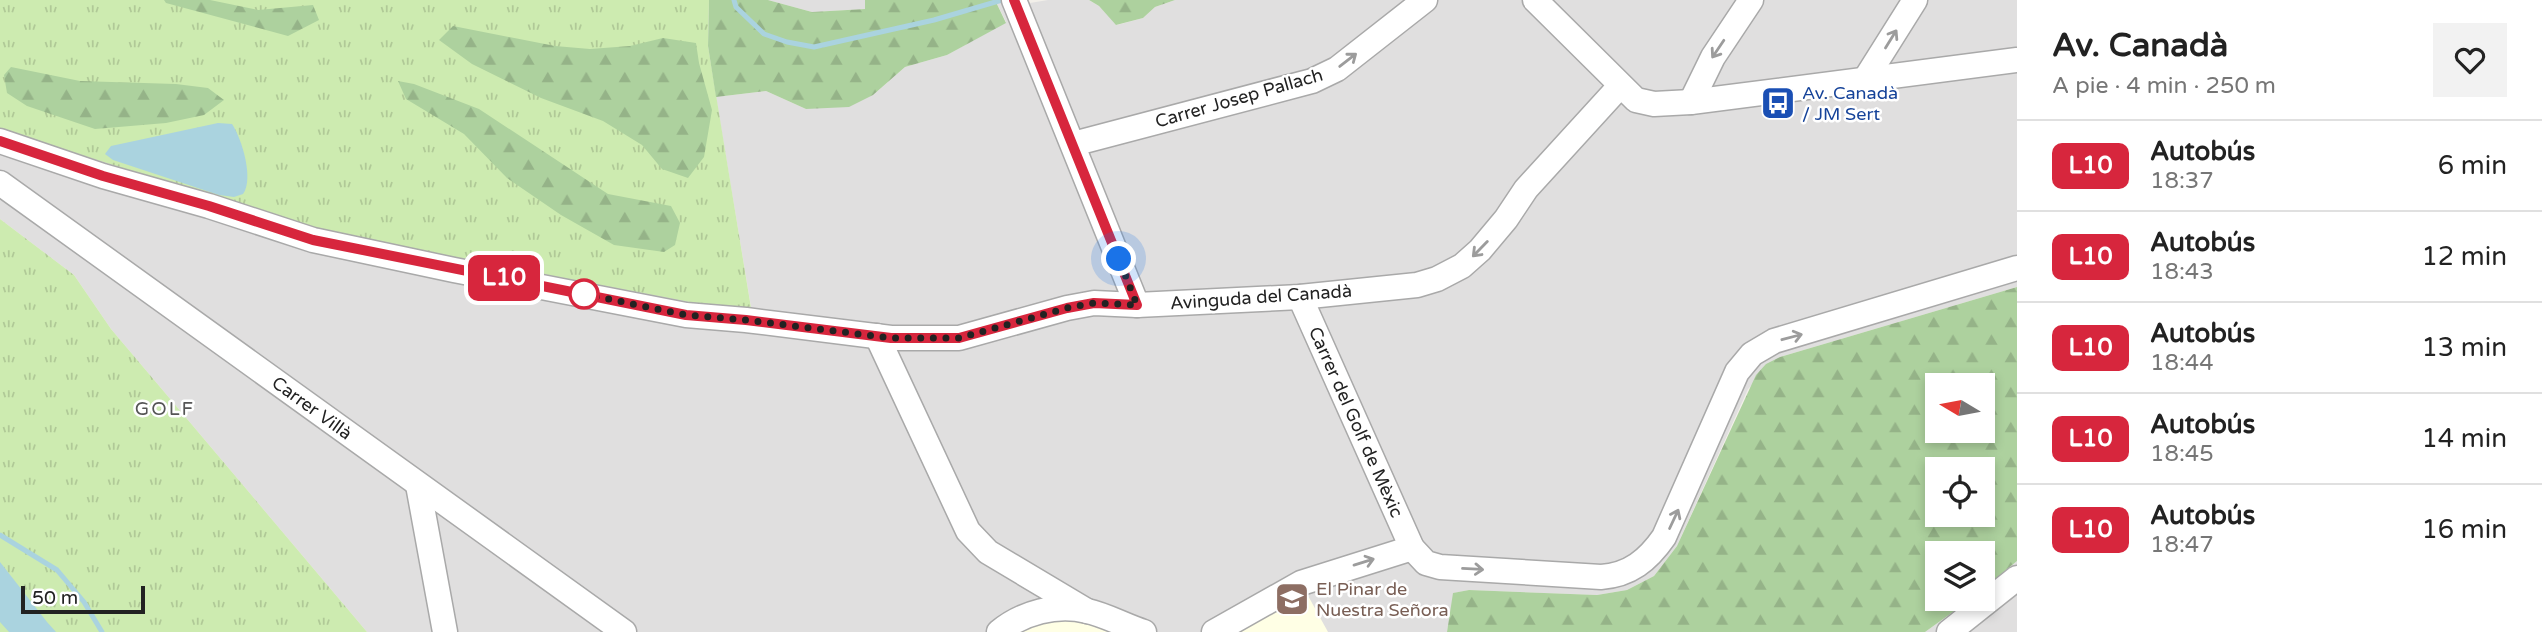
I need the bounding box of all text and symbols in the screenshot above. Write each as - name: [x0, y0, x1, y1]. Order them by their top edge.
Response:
- button: heart: [2433, 23, 2507, 97]
- text: Av. Canadà: [2052, 26, 2228, 65]
- one-way arrow: [1884, 30, 1898, 50]
- one-way arrow: [1711, 39, 1725, 58]
- one-way arrow: [1339, 53, 1357, 68]
- street label: Carrer Josep Pallach: [1153, 64, 1325, 132]
- text: A pie · 4 min · 250 m: [2052, 72, 2276, 100]
- place label: Av. Canadà / JM Sert: [1802, 82, 1898, 125]
- bus stop icon: Av. Canadà / JM Sert: [1759, 84, 1797, 122]
- text: Autobús: [2150, 136, 2255, 167]
- text: 6 min: [2438, 150, 2507, 181]
- text: L10: [2069, 151, 2112, 180]
- text: 18:37: [2150, 167, 2214, 195]
- text: Autobús: [2150, 227, 2255, 258]
- one-way arrow: [1471, 240, 1488, 257]
- your location: [1101, 241, 1136, 276]
- text: 12 min: [2421, 241, 2507, 272]
- text: L10: [2069, 242, 2112, 271]
- line badge: L10: [464, 255, 544, 301]
- text: 18:43: [2150, 258, 2214, 286]
- text: L10: [482, 263, 526, 292]
- unlabelled marker: [569, 279, 599, 309]
- street label: Avinguda del Canadà: [1169, 280, 1353, 314]
- text: Autobús: [2150, 318, 2255, 349]
- street label: Carrer del Golf de Mèxic: [1304, 323, 1408, 521]
- one-way arrow: [1781, 329, 1803, 342]
- text: 13 min: [2421, 332, 2507, 363]
- text: L10: [2069, 333, 2112, 362]
- text: 18:44: [2150, 349, 2214, 377]
- street label: Carrer Villà: [268, 372, 356, 444]
- north arrow: [1925, 373, 1995, 443]
- map controls: [1925, 373, 1995, 611]
- district label: GOLF: [135, 398, 195, 420]
- text: Autobús: [2150, 409, 2255, 440]
- text: 14 min: [2421, 423, 2507, 454]
- text: L10: [2069, 424, 2112, 453]
- text: 18:45: [2150, 440, 2214, 468]
- button: locate: [1925, 457, 1995, 527]
- text: Autobús: [2150, 500, 2255, 531]
- one-way arrow: [1668, 509, 1681, 530]
- text: 16 min: [2421, 514, 2507, 545]
- text: L10: [2069, 515, 2112, 544]
- text: 18:47: [2150, 531, 2214, 559]
- button: layers: [1925, 541, 1995, 611]
- one-way arrow: [1353, 555, 1375, 568]
- one-way arrow: [1461, 563, 1484, 576]
- place label: El Pinar de Nuestra Señora: [1316, 578, 1449, 621]
- school or university icon: El Pinar de Nuestra Señora: [1273, 580, 1311, 618]
- scale bar: [21, 583, 145, 615]
- text: 50 m: [32, 587, 78, 609]

